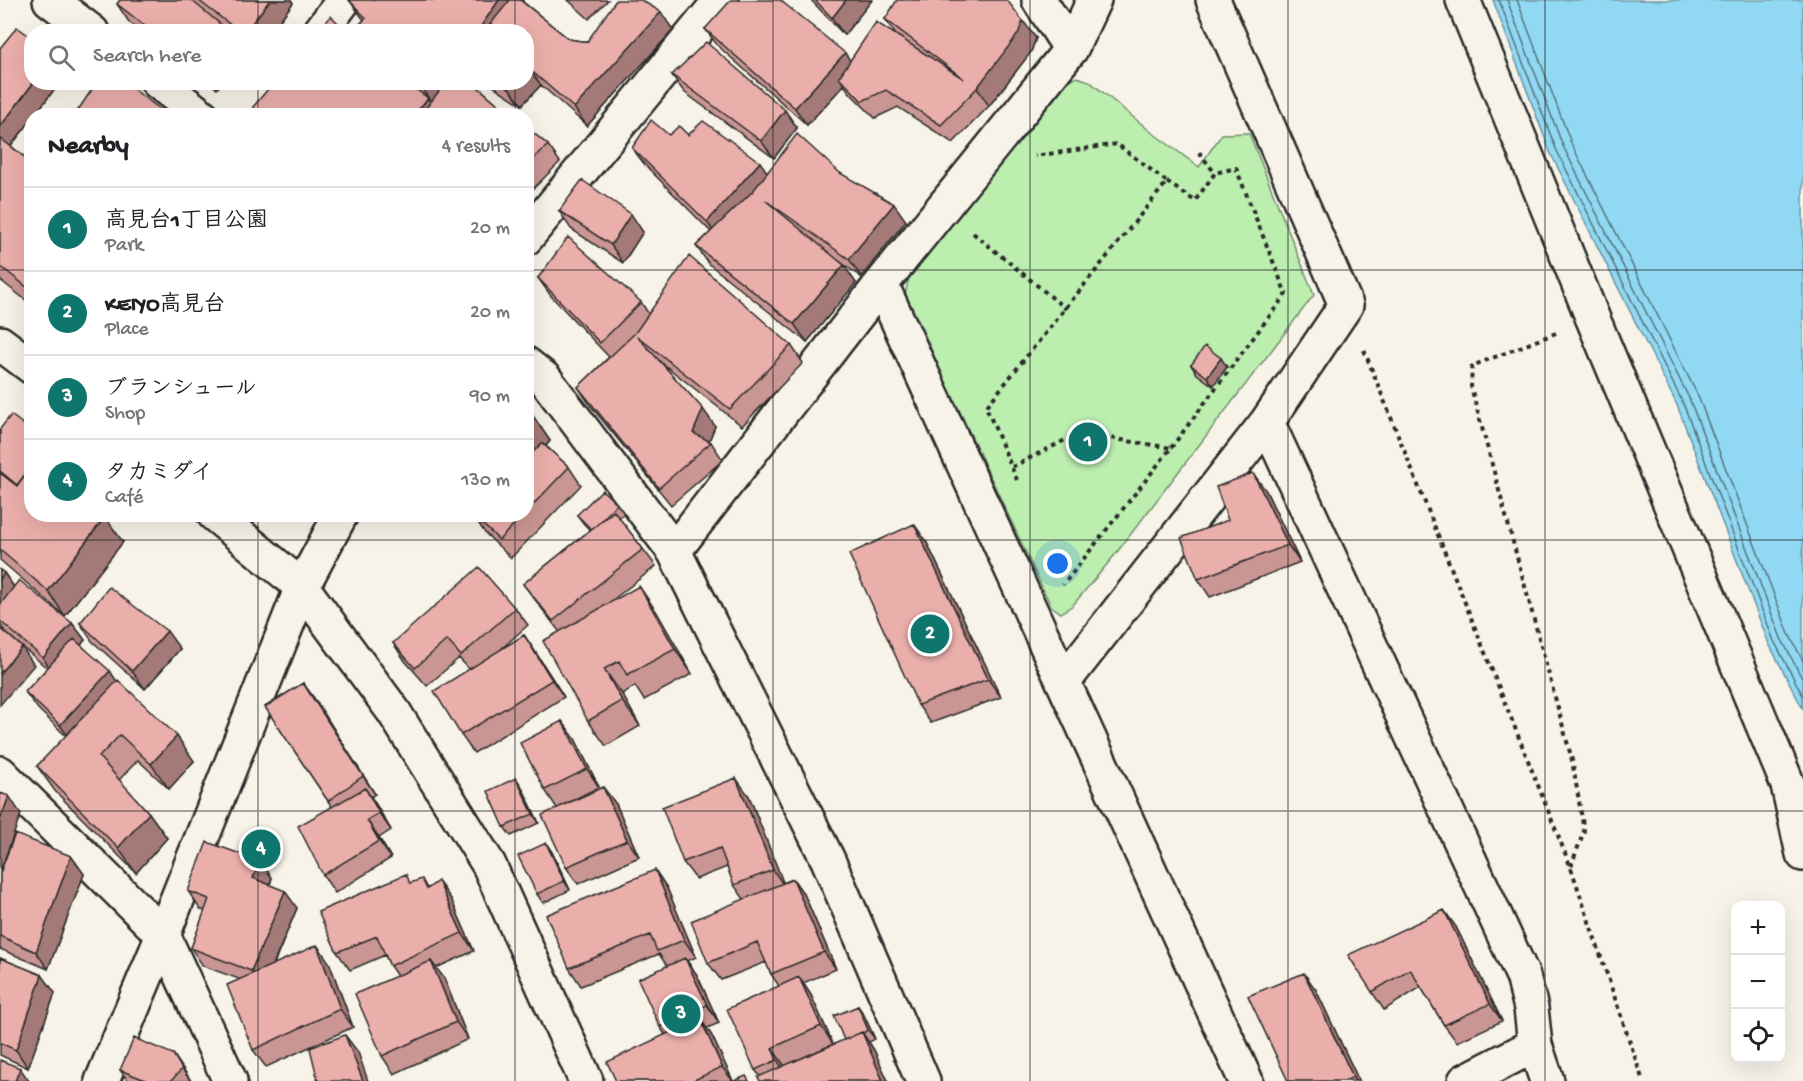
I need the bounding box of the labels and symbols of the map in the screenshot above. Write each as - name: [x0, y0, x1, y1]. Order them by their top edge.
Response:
- pin: 1: [1068, 420, 1108, 464]
- your location: [1043, 549, 1072, 578]
- pin: 2: [910, 612, 950, 656]
- pin: 4: [242, 826, 280, 872]
- pin: 3: [662, 992, 700, 1036]

